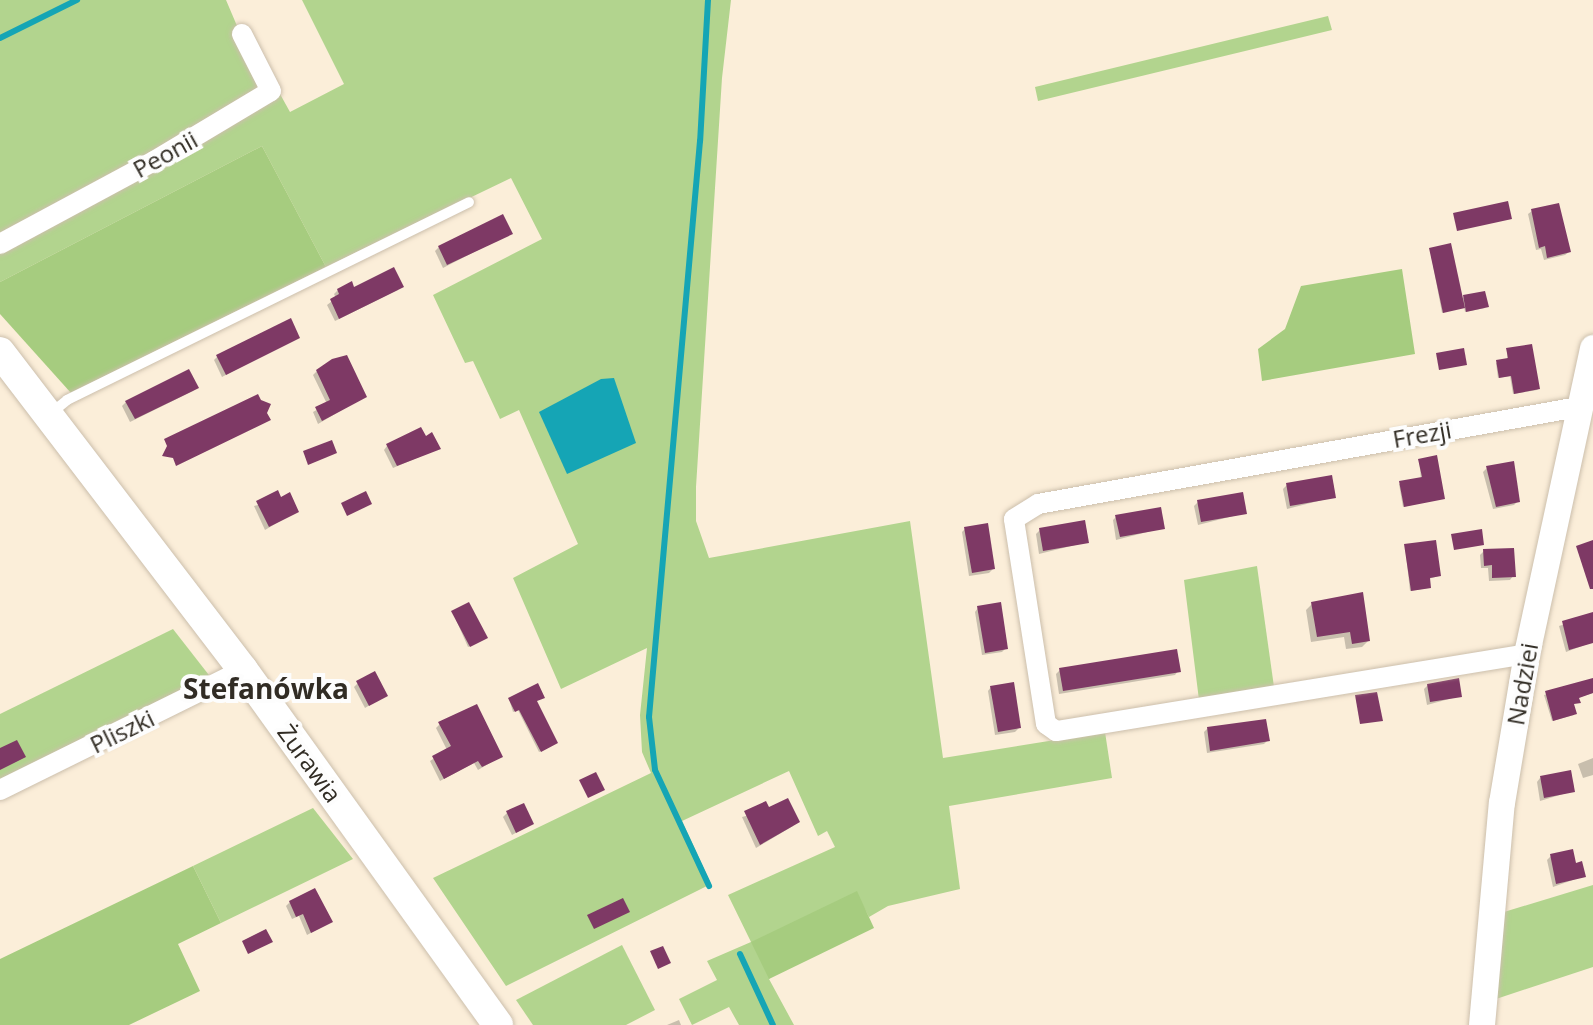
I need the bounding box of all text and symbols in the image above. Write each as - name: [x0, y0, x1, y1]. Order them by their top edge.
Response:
- street label: Peonii: [128, 125, 202, 183]
- street label: Frezji: [1390, 415, 1454, 453]
- street label: Nadziei: [1501, 641, 1543, 727]
- district label: Stefanówka: [183, 671, 349, 705]
- street label: Pliszki: [85, 703, 159, 759]
- street label: Żurawia: [272, 718, 348, 808]

